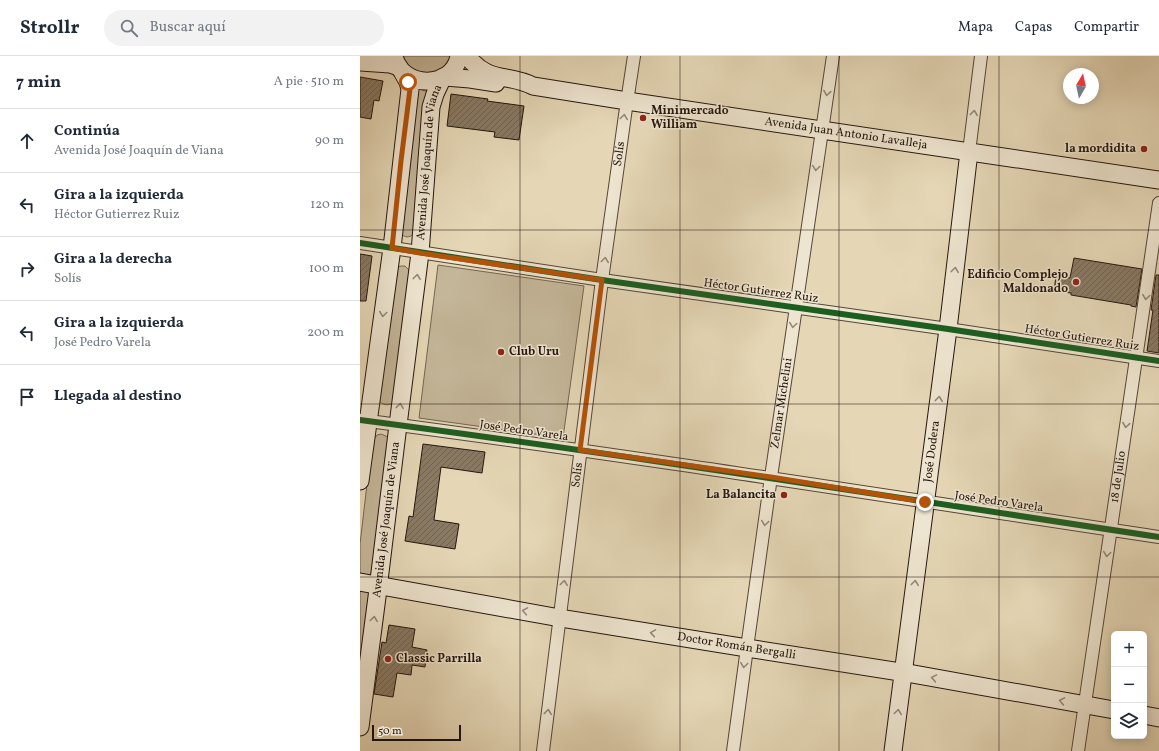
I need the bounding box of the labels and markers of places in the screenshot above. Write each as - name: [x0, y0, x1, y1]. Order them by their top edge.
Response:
- place label: Minimercado William: [651, 103, 729, 133]
- marker: Minimercado William: [638, 113, 648, 123]
- place label: la mordidita: [1065, 141, 1136, 157]
- marker: la mordidita: [1139, 144, 1149, 154]
- place label: Edificio Complejo Maldonado: [967, 267, 1068, 297]
- marker: Edificio Complejo Maldonado: [1071, 277, 1081, 287]
- place label: Club Uru: [509, 344, 560, 360]
- marker: Club Uru: [496, 347, 506, 357]
- place label: La Balancita: [706, 487, 776, 503]
- marker: La Balancita: [779, 490, 789, 500]
- place label: Classic Parrilla: [396, 651, 482, 667]
- marker: Classic Parrilla: [383, 654, 393, 664]

